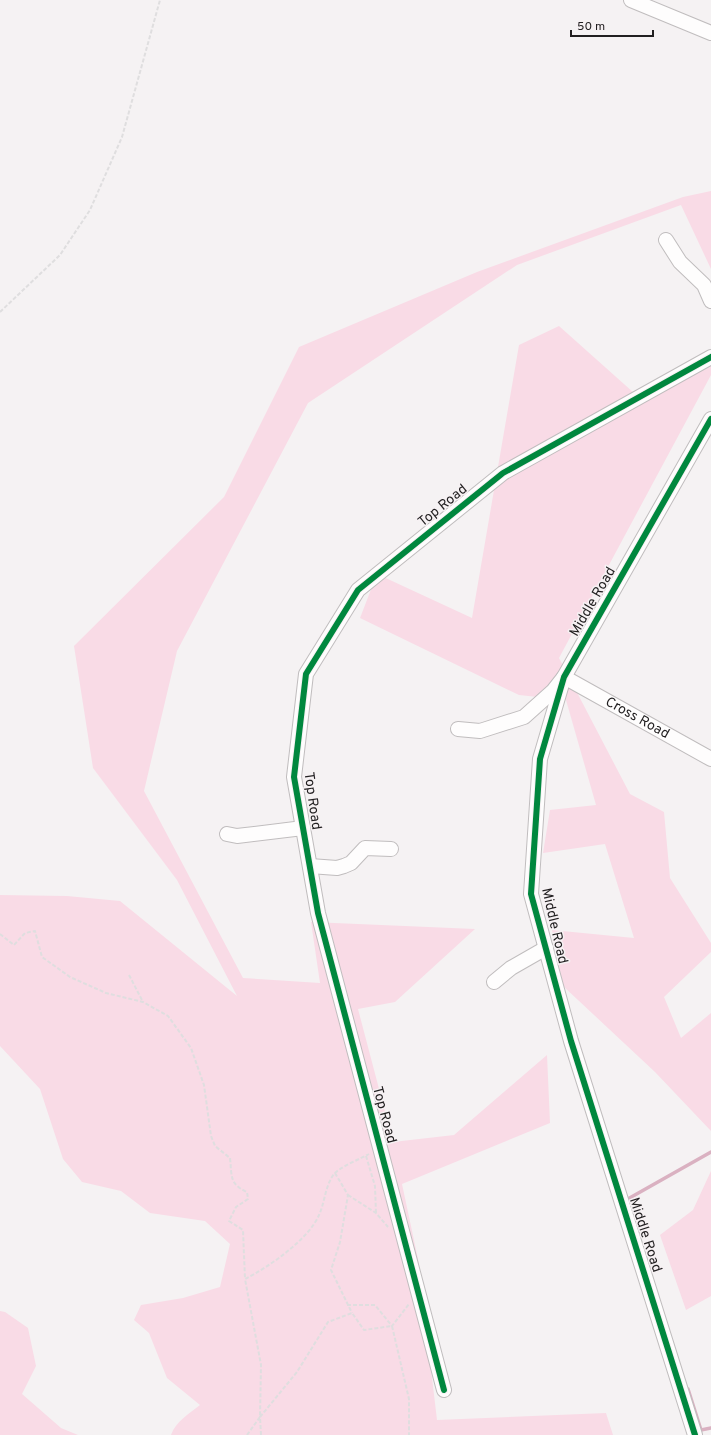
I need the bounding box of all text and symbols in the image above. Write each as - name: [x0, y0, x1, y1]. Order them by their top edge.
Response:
- scale bar: [571, 12, 653, 38]
- text: 50 m: [577, 19, 605, 35]
- street label: Top Road: [415, 481, 471, 531]
- street label: Middle Road: [566, 564, 620, 640]
- street label: Cross Road: [602, 693, 672, 743]
- street label: Top Road: [300, 771, 324, 831]
- street label: Middle Road: [537, 886, 571, 966]
- street label: Top Road: [368, 1085, 400, 1145]
- street label: Middle Road: [625, 1196, 665, 1274]

